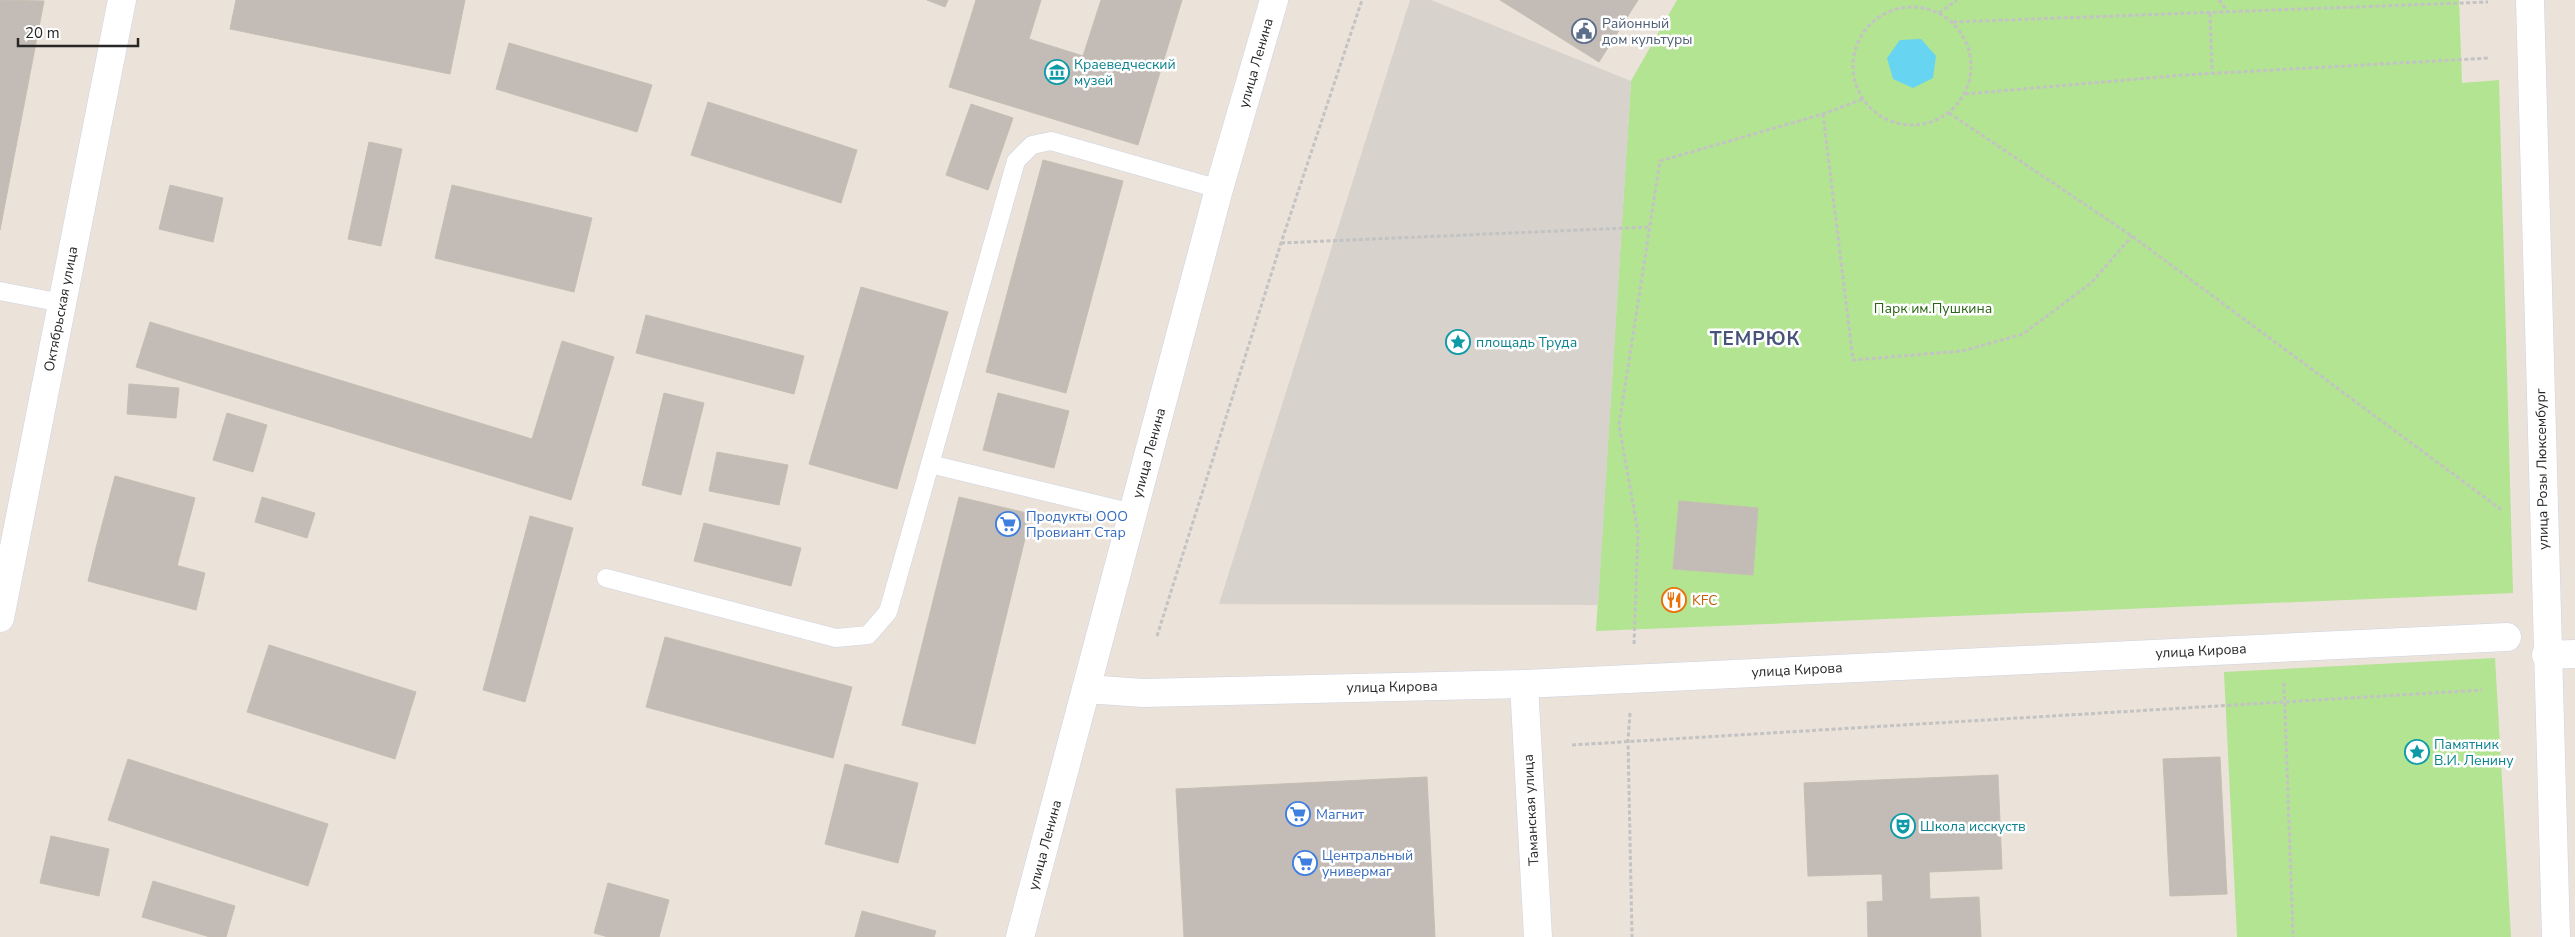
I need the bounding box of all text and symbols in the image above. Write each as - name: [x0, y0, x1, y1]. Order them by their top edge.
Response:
- place label: Районный дом культуры: [1602, 14, 1693, 49]
- scale bar: [18, 15, 138, 47]
- street label: улица Ленина: [1234, 16, 1278, 110]
- public building icon: Районный дом культуры: [1571, 18, 1597, 44]
- text: 20 m: [25, 23, 60, 43]
- place label: Краеведческий музей: [1074, 55, 1176, 90]
- museum icon: Краеведческий музей: [1044, 59, 1070, 85]
- street label: Октябрьская улица: [40, 245, 82, 373]
- park label: Парк им.Пушкина: [1874, 299, 1992, 318]
- district label: ТЕМРЮК: [1710, 326, 1800, 352]
- place icon: площадь Труда: [1445, 329, 1471, 355]
- place label: площадь Труда: [1476, 333, 1577, 352]
- street label: улица Розы Люксембург: [2531, 388, 2553, 550]
- street label: улица Ленина: [1128, 406, 1170, 500]
- place label: Продукты ООО Провиант Стар: [1026, 507, 1128, 542]
- supermarket icon: Продукты ООО Провиант Стар: [995, 511, 1021, 537]
- restaurant icon: KFC: [1661, 587, 1687, 613]
- place label: KFC: [1692, 591, 1718, 610]
- street label: улица Кирова: [2155, 639, 2247, 663]
- street label: улица Кирова: [1751, 658, 1843, 682]
- street label: улица Кирова: [1346, 677, 1438, 697]
- place label: Памятник В.И. Ленину: [2434, 735, 2514, 770]
- place icon: Памятник В.И. Ленину: [2404, 739, 2430, 765]
- street label: Таманская улица: [1519, 754, 1543, 866]
- street label: улица Ленина: [1024, 798, 1066, 892]
- supermarket icon: Магнит: [1285, 801, 1311, 827]
- place label: Магнит: [1316, 805, 1365, 824]
- theatre icon: Школа исскуств: [1890, 813, 1916, 839]
- place label: Школа исскуств: [1920, 817, 2026, 836]
- place label: Центральный универмаг: [1322, 846, 1413, 881]
- supermarket icon: Центральный универмаг: [1292, 850, 1318, 876]

